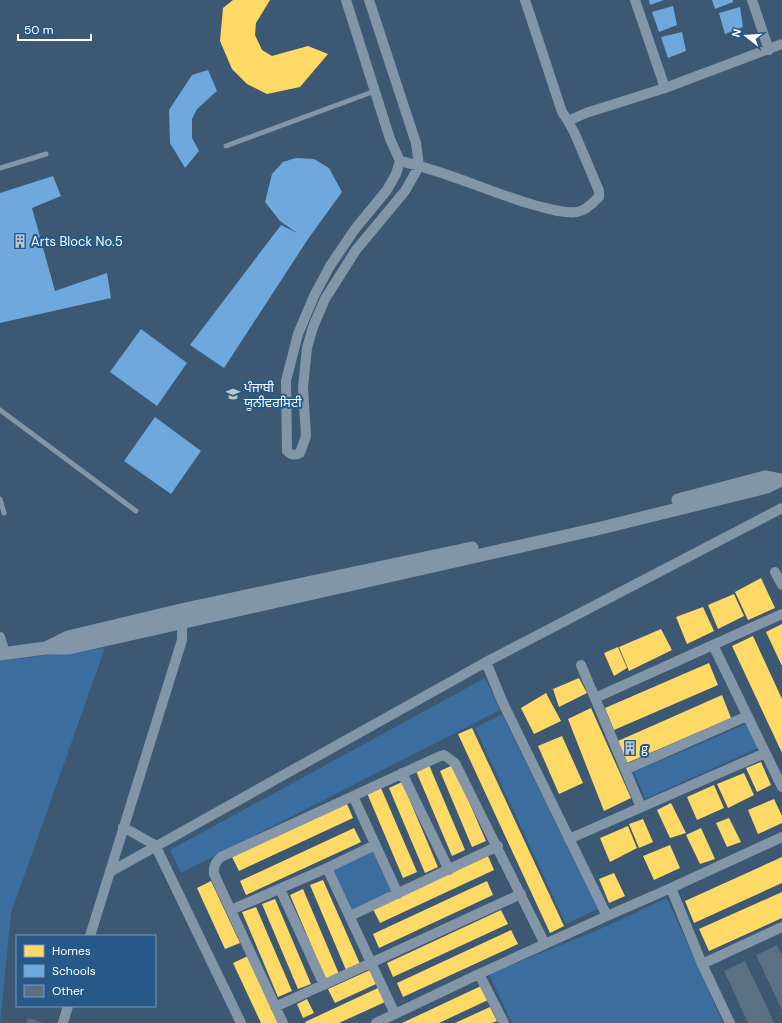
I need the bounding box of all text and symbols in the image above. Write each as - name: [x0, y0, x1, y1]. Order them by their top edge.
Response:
- scale bar: [18, 16, 91, 42]
- north arrow: [726, 16, 766, 56]
- text: 50 m: [24, 22, 53, 38]
- text: N: [729, 27, 744, 39]
- building icon: Arts Block No.5: [12, 233, 28, 249]
- place label: Arts Block No.5: [31, 233, 123, 250]
- place label: ਪੰਜਾਬੀ ਯੂਨੀਵਰਸਿਟੀ: [243, 379, 302, 411]
- school or university icon: ਪੰਜਾਬੀ ਯੂਨੀਵਰਸਿਟੀ: [225, 386, 241, 402]
- building icon: g: [622, 740, 638, 756]
- place label: g: [641, 740, 648, 757]
- legend: [16, 935, 156, 1007]
- text: Homes: [52, 943, 91, 959]
- text: Schools: [52, 963, 96, 979]
- text: Other: [52, 983, 85, 999]

